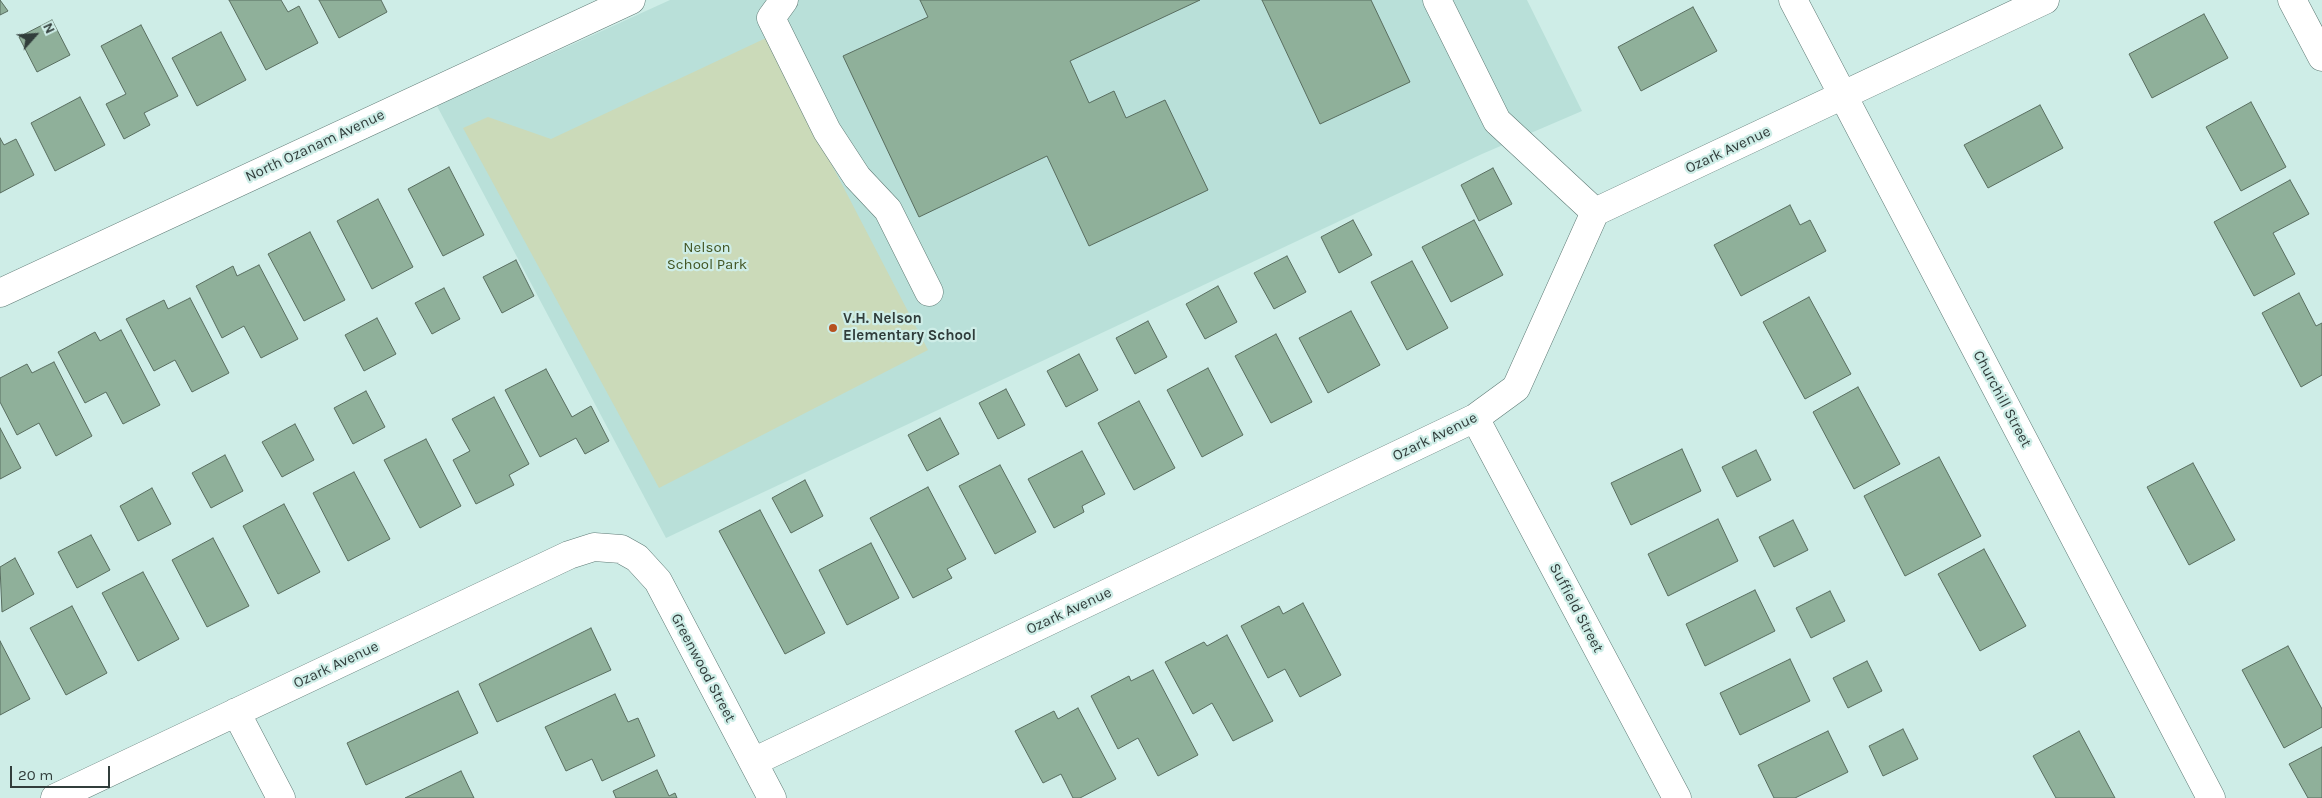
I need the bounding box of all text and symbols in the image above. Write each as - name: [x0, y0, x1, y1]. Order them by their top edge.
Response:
- north arrow: [10, 10, 60, 60]
- text: N: [39, 20, 59, 36]
- street label: North Ozanam Avenue: [243, 106, 387, 186]
- street label: Ozark Avenue: [1683, 122, 1773, 178]
- park label: Nelson School Park: [667, 239, 747, 274]
- place label: V.H. Nelson Elementary School: [843, 310, 976, 345]
- marker: V.H. Nelson Elementary School: [827, 322, 839, 334]
- street label: Churchill Street: [1969, 347, 2035, 451]
- street label: Ozark Avenue: [1390, 409, 1480, 465]
- street label: Suffield Street: [1545, 560, 1607, 656]
- street label: Ozark Avenue: [1024, 583, 1114, 639]
- street label: Greenwood Street: [667, 611, 739, 725]
- street label: Ozark Avenue: [291, 637, 381, 693]
- scale bar: [12, 756, 112, 788]
- text: 20 m: [18, 766, 53, 784]

